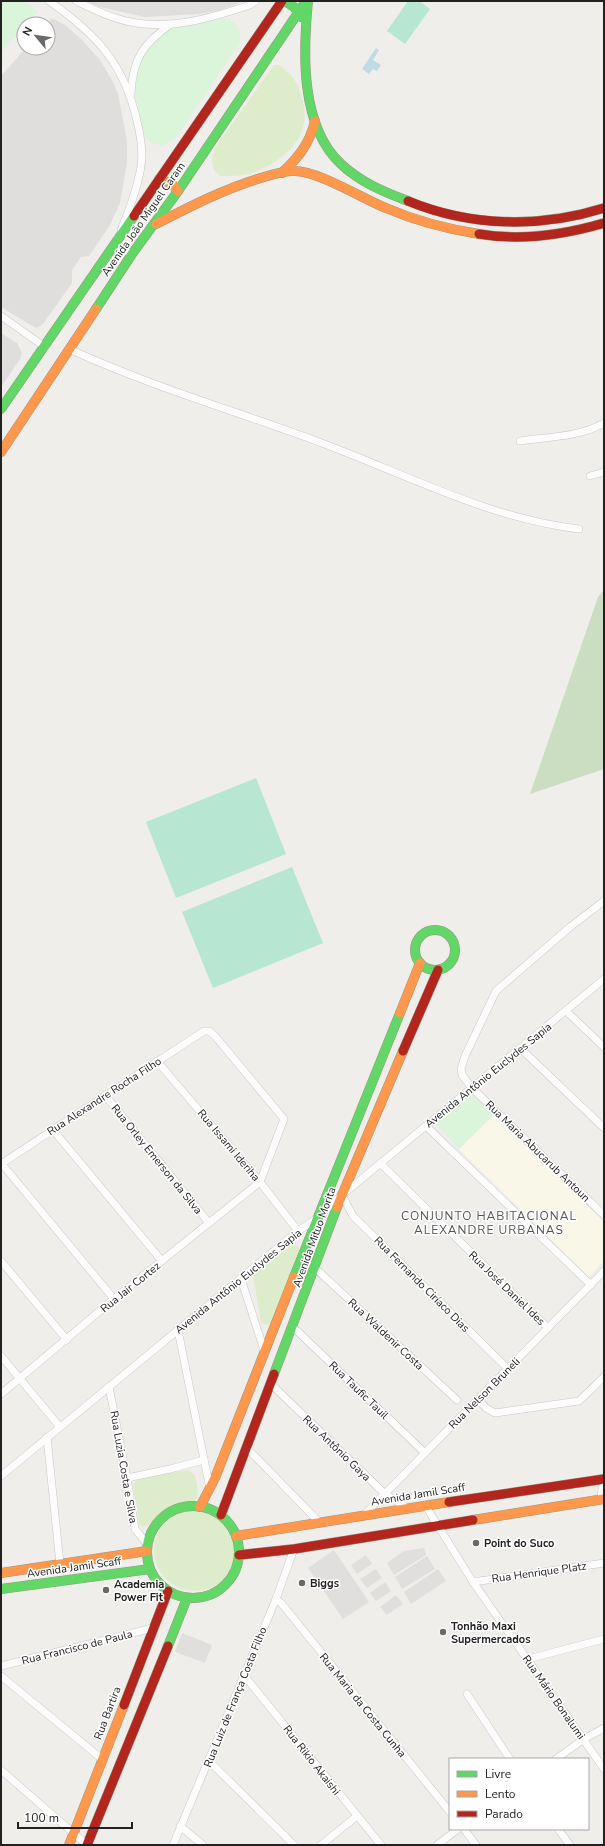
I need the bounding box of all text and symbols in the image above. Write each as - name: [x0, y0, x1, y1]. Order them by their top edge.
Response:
- north arrow: [16, 16, 56, 56]
- text: N: [19, 24, 36, 39]
- street label: Avenida João Miguel Caram: [98, 159, 189, 279]
- street label: Avenida Antônio Euclydes Sapia: [422, 1019, 555, 1131]
- street label: Rua Alexandre Rocha Filho: [44, 1054, 164, 1139]
- street label: Rua Maria Abucarub Antoun: [482, 1097, 593, 1205]
- street label: Rua Orley Emerson da Silva: [108, 1101, 206, 1217]
- street label: Rua Issami Ideriha: [194, 1106, 263, 1185]
- street label: Avenida Mituo Morita: [289, 1185, 340, 1289]
- district label: CONJUNTO HABITACIONAL ALEXANDRE URBANAS: [401, 1208, 577, 1238]
- street label: Avenida Antônio Euclydes Sapia: [172, 1225, 305, 1337]
- street label: Rua Fernando Ciríaco Dias: [371, 1233, 473, 1335]
- street label: Rua José Daniel Ides: [465, 1248, 548, 1329]
- street label: Rua Jair Cortez: [97, 1259, 163, 1316]
- street label: Rua Waldenir Costa: [344, 1295, 427, 1374]
- street label: Rua Nelson Bruneli: [445, 1354, 523, 1432]
- street label: Rua Taufic Tauil: [326, 1358, 392, 1423]
- street label: Rua Luzia Costa e Silva: [106, 1410, 141, 1525]
- street label: Rua Antônio Gaya: [299, 1412, 374, 1485]
- street label: Avenida Jamil Scaff: [370, 1480, 467, 1509]
- place label: Point do Suco: [484, 1536, 554, 1551]
- marker: Point do Suco: [471, 1538, 481, 1548]
- street label: Avenida Jamil Scaff: [26, 1553, 123, 1582]
- street label: Rua Henrique Platz: [491, 1558, 587, 1587]
- place label: Biggs: [310, 1576, 339, 1591]
- place label: Academia Power Fit: [114, 1577, 164, 1605]
- marker: Biggs: [297, 1578, 307, 1588]
- marker: Academia Power Fit: [101, 1585, 111, 1595]
- place label: Tonhão Maxi Supermercados: [451, 1619, 531, 1647]
- street label: Rua Luiz de França Costa Filho: [200, 1625, 271, 1770]
- street label: Rua Francisco de Paula: [20, 1626, 134, 1669]
- marker: Tonhão Maxi Supermercados: [438, 1627, 448, 1637]
- street label: Rua Maria da Costa Cunha: [316, 1650, 410, 1761]
- street label: Rua Mário Bonalumi: [519, 1652, 588, 1743]
- street label: Rua Bartira: [90, 1684, 125, 1742]
- street label: Rua Rikio Akaishi: [280, 1722, 344, 1798]
- legend: [449, 1758, 589, 1830]
- text: Livre: [485, 1766, 511, 1782]
- text: Lento: [485, 1786, 516, 1802]
- scale bar: [18, 1804, 132, 1830]
- text: Parado: [485, 1806, 523, 1822]
- text: 100 m: [24, 1810, 59, 1826]

